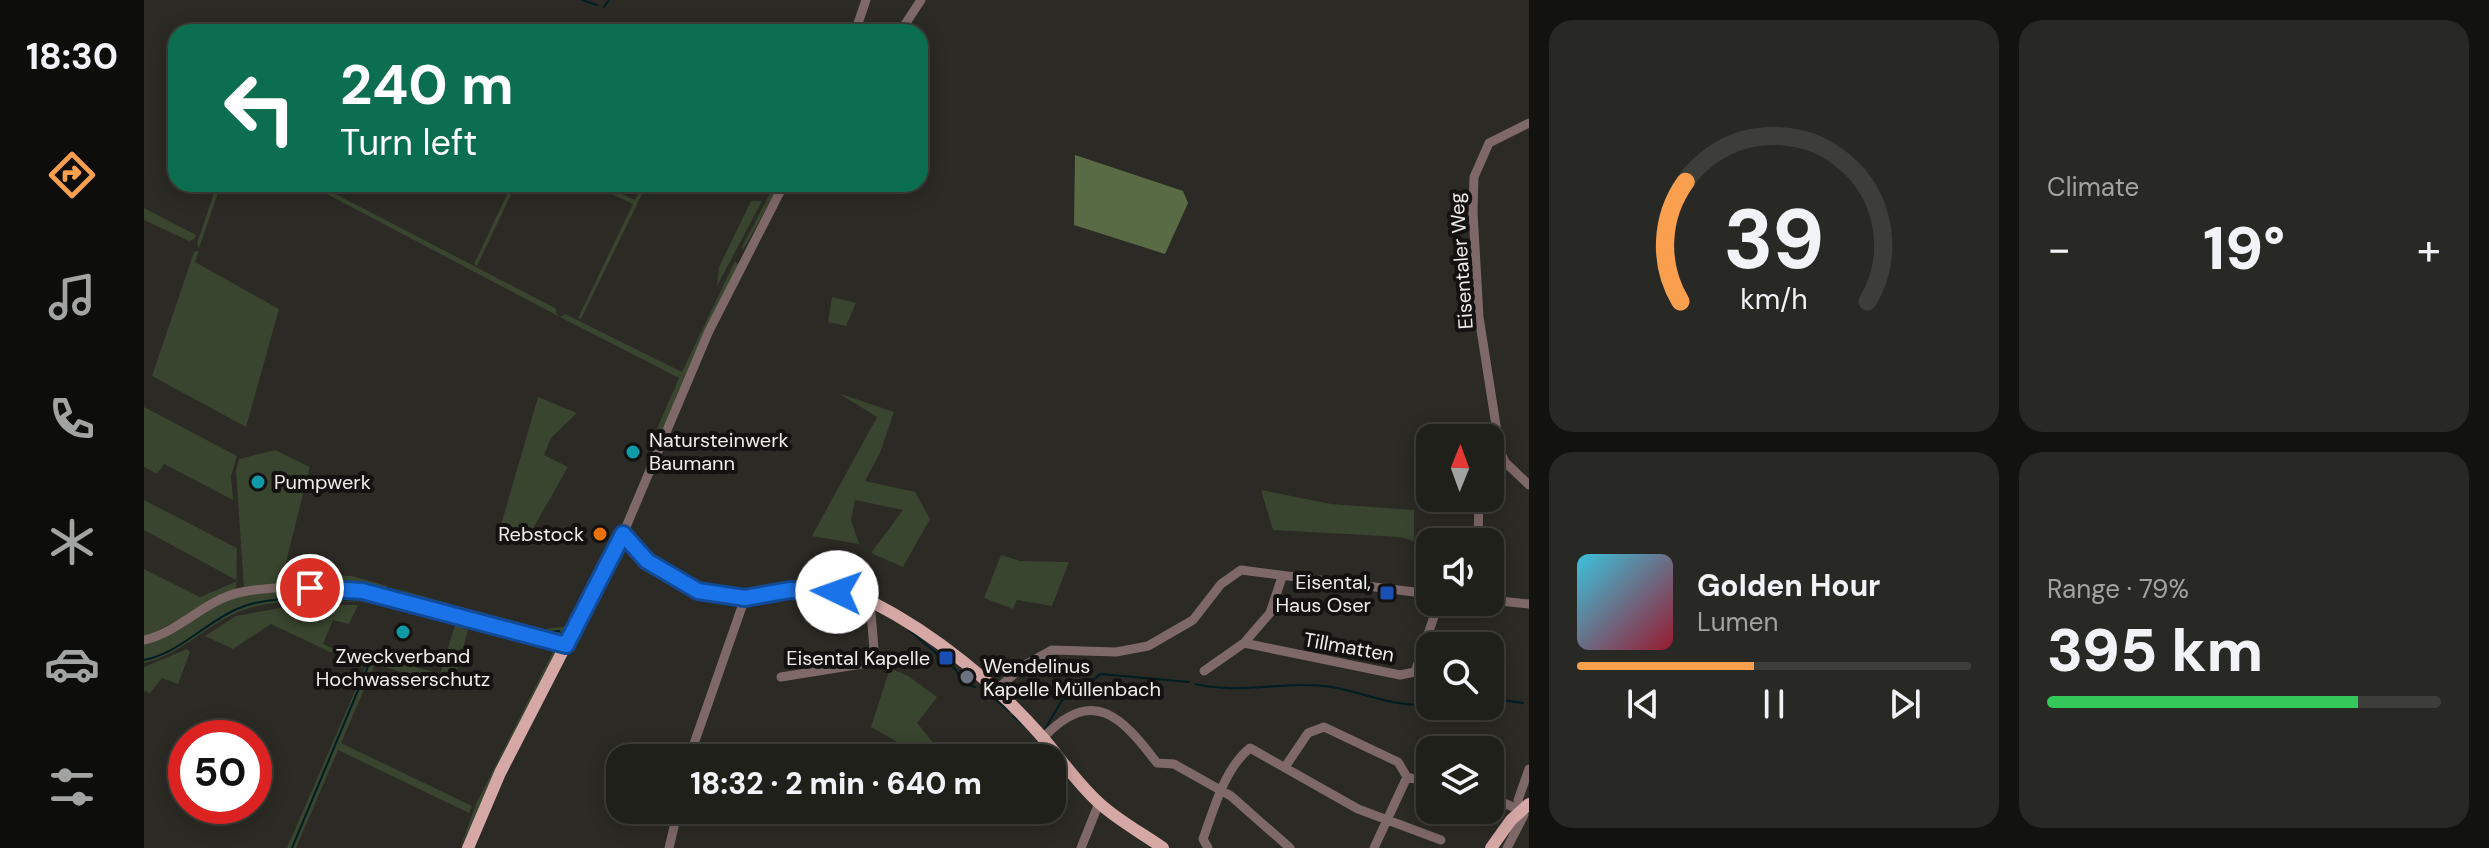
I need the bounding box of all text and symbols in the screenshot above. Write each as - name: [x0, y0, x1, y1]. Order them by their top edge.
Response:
- text: 18:30: [26, 33, 118, 80]
- text: 240 m: [340, 48, 514, 121]
- icon: left: [208, 56, 312, 160]
- text: Turn left: [340, 119, 477, 166]
- icon: directions: [44, 147, 100, 203]
- text: Climate: [2047, 170, 2139, 204]
- text: 39: [1723, 185, 1825, 294]
- street label: Eisentaler Weg: [1443, 192, 1479, 330]
- text: 19°: [2203, 209, 2285, 288]
- text: −: [2047, 220, 2071, 278]
- text: +: [2417, 220, 2441, 278]
- icon: music: [44, 269, 100, 325]
- text: km/h: [1740, 281, 1808, 318]
- icon: phone: [44, 391, 100, 447]
- north arrow: [1416, 424, 1504, 512]
- map controls: [1416, 424, 1504, 824]
- place label: Natursteinwerk Baumann: [649, 427, 789, 476]
- marker: Natursteinwerk Baumann: [624, 443, 642, 461]
- place label: Pumpwerk: [274, 469, 371, 495]
- marker: Pumpwerk: [249, 473, 267, 491]
- icon: climate: [44, 514, 100, 570]
- place label: Rebstock: [498, 521, 584, 547]
- marker: Rebstock: [591, 525, 609, 543]
- button: sound: [1416, 528, 1504, 616]
- position arrow: [795, 550, 879, 634]
- pin: [276, 554, 344, 622]
- icon: arrive: [288, 566, 332, 610]
- text: Golden Hour: [1697, 566, 1880, 605]
- place label: Eisental, Haus Oser: [1275, 569, 1371, 618]
- text: Range · 79%: [2047, 572, 2189, 606]
- marker: Eisental, Haus Oser: [1378, 584, 1396, 602]
- text: Lumen: [1697, 605, 1778, 639]
- text: 395 km: [2047, 611, 2263, 690]
- marker: Zweckverband Hochwasserschutz: [394, 623, 412, 641]
- street label: Tillmatten: [1302, 626, 1396, 668]
- button: search: [1416, 632, 1504, 720]
- icon: car: [44, 636, 100, 692]
- place label: Zweckverband Hochwasserschutz: [316, 643, 490, 692]
- place label: Eisental Kapelle: [786, 645, 930, 671]
- marker: Eisental Kapelle: [937, 649, 955, 667]
- place label: Wendelinus Kapelle Müllenbach: [983, 653, 1161, 702]
- marker: Wendelinus Kapelle Müllenbach: [958, 668, 976, 686]
- icon: previous: [1621, 682, 1665, 726]
- icon: pause: [1752, 682, 1796, 726]
- icon: next: [1883, 682, 1927, 726]
- speed limit sign: 50: [168, 720, 272, 824]
- button: layers: [1416, 736, 1504, 824]
- icon: filters: [44, 759, 100, 815]
- text: 18:32 · 2 min · 640 m: [690, 764, 982, 803]

